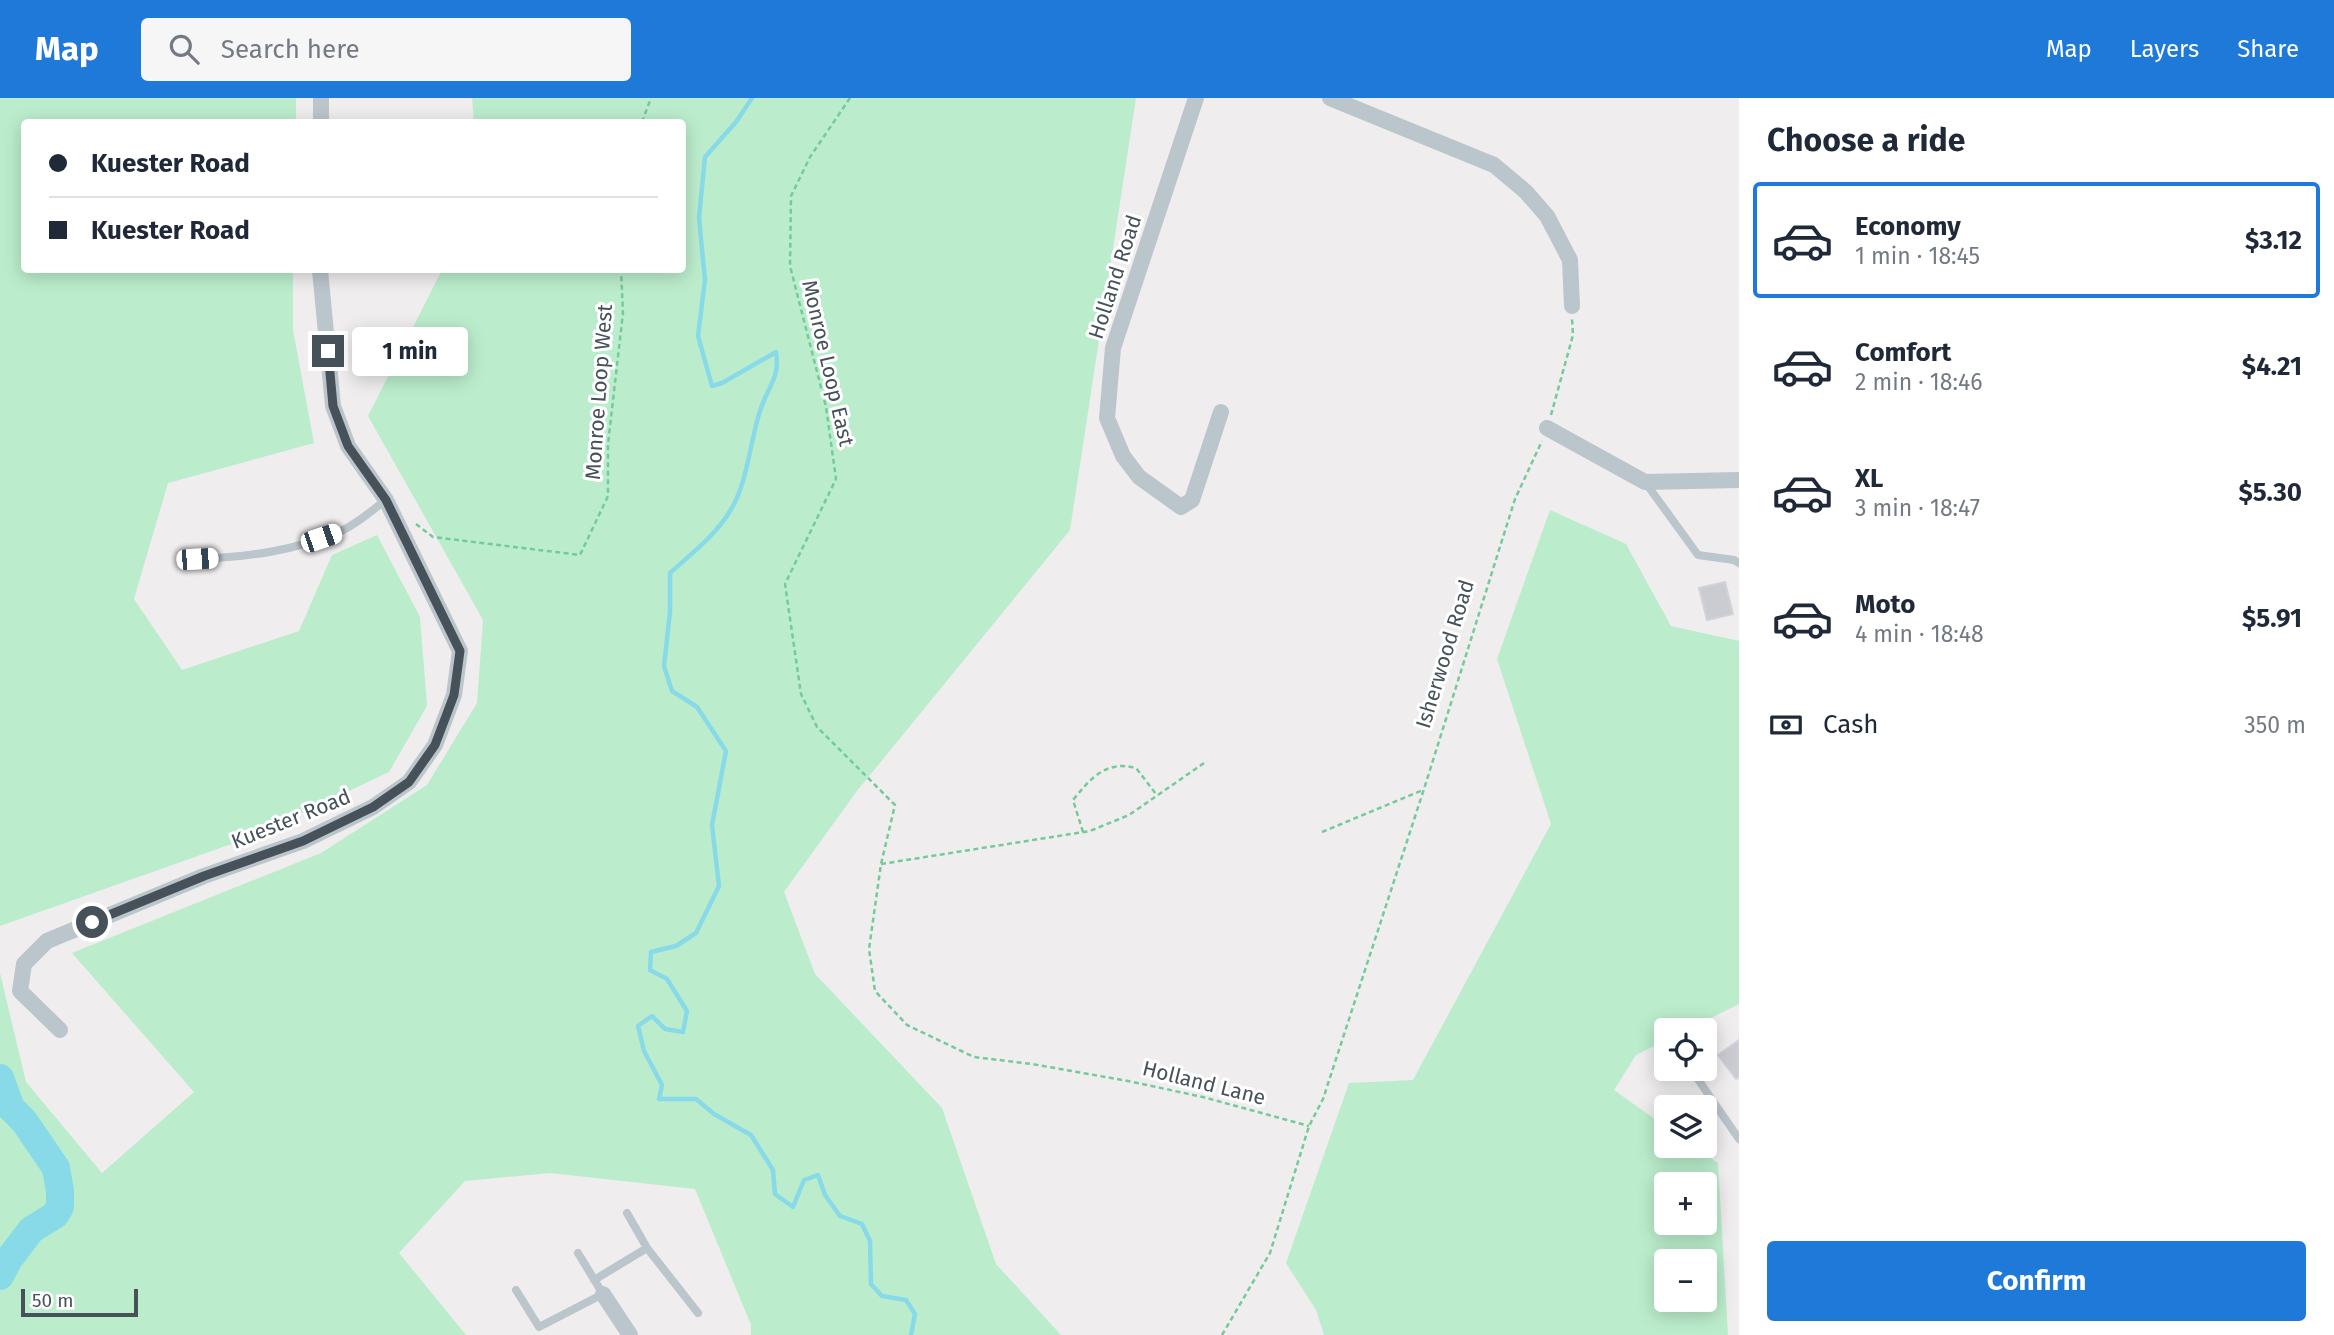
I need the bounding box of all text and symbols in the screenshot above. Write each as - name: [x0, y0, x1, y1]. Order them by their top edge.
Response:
- search box: [141, 18, 631, 81]
- text: Map: [35, 29, 99, 69]
- icon: search: [165, 30, 203, 68]
- text: Search here: [221, 34, 360, 65]
- text: Map: [2046, 35, 2092, 63]
- text: Layers: [2130, 35, 2199, 63]
- text: Share: [2237, 35, 2299, 63]
- text: Choose a ride: [1767, 121, 1965, 159]
- text: Kuester Road: [91, 148, 250, 179]
- icon: car: [1771, 209, 1834, 272]
- text: Economy: [1855, 211, 1961, 242]
- street label: Holland Road: [1083, 212, 1147, 342]
- text: Kuester Road: [91, 215, 250, 246]
- text: $3.12: [2245, 225, 2302, 256]
- text: 1 min · 18:45: [1855, 242, 1980, 270]
- street label: Monroe Loop East: [796, 277, 860, 449]
- street label: Monroe Loop West: [580, 303, 618, 481]
- callout: 1 min: [352, 327, 468, 376]
- route end: [312, 335, 344, 367]
- icon: car: [1771, 335, 1834, 398]
- text: 1 min: [382, 337, 438, 365]
- text: Comfort: [1855, 337, 1951, 368]
- text: $4.21: [2242, 351, 2302, 382]
- text: 2 min · 18:46: [1855, 368, 1982, 396]
- icon: car: [1771, 461, 1834, 524]
- text: XL: [1855, 463, 1883, 494]
- text: $5.30: [2238, 477, 2302, 508]
- text: 3 min · 18:47: [1855, 494, 1980, 522]
- car: [298, 521, 345, 555]
- car: [176, 547, 219, 571]
- street label: Isherwood Road: [1410, 577, 1480, 731]
- icon: car: [1771, 587, 1834, 650]
- text: Moto: [1855, 589, 1915, 620]
- text: $5.91: [2242, 603, 2302, 634]
- text: 4 min · 18:48: [1855, 620, 1984, 648]
- icon: cash: [1767, 706, 1805, 744]
- text: Cash: [1823, 709, 1879, 740]
- text: 350 m: [2244, 711, 2306, 739]
- street label: Kuester Road: [228, 783, 354, 855]
- route start: [76, 906, 108, 938]
- map controls: [1654, 1018, 1717, 1312]
- button: locate: [1654, 1018, 1717, 1081]
- street label: Holland Lane: [1140, 1055, 1268, 1111]
- button: layers: [1654, 1095, 1717, 1158]
- button: +: [1654, 1172, 1717, 1235]
- button: Confirm: [1767, 1241, 2306, 1321]
- button: −: [1654, 1249, 1717, 1312]
- scale bar: [21, 1286, 138, 1318]
- text: 50 m: [32, 1289, 73, 1312]

